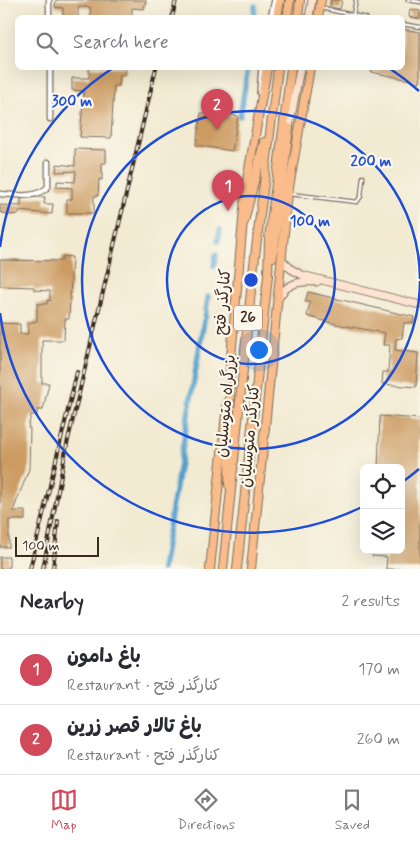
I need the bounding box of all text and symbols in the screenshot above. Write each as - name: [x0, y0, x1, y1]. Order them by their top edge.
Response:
- search box: [15, 15, 405, 70]
- icon: search: [33, 29, 61, 57]
- text: Search here: [73, 30, 169, 55]
- pin: 2: [201, 89, 233, 130]
- text: 300 m: [52, 92, 92, 112]
- text: 200 m: [351, 152, 392, 172]
- pin: 1: [212, 170, 244, 211]
- text: 100 m: [290, 212, 330, 232]
- street label: کنارگذر فتح: [210, 268, 236, 336]
- centre of rings: [242, 271, 260, 289]
- road number: 26: [234, 306, 262, 330]
- your location: [246, 337, 272, 363]
- street label: بزرگراه متوسلیان: [211, 354, 241, 458]
- street label: کنارگذر متوسلیان: [235, 383, 265, 488]
- map controls: [360, 464, 405, 554]
- button: locate: [360, 464, 405, 509]
- button: layers: [360, 509, 405, 554]
- scale bar: [15, 534, 99, 557]
- text: 100 m: [22, 537, 60, 555]
- text: Nearby: [20, 588, 84, 616]
- text: 2 results: [342, 591, 400, 612]
- text: باغ دامون: [67, 644, 141, 669]
- text: 1: [32, 659, 40, 680]
- text: 170 m: [358, 659, 400, 680]
- text: Restaurant · کنارگذر فتح: [67, 675, 220, 696]
- text: باغ تالار قصر زرین: [67, 714, 202, 739]
- text: 2: [32, 729, 40, 750]
- text: 260 m: [357, 729, 400, 750]
- text: Restaurant · کنارگذر فتح: [67, 745, 220, 766]
- tab: Map: [50, 786, 78, 834]
- tab: Directions: [178, 786, 235, 834]
- tab: Saved: [335, 786, 370, 834]

